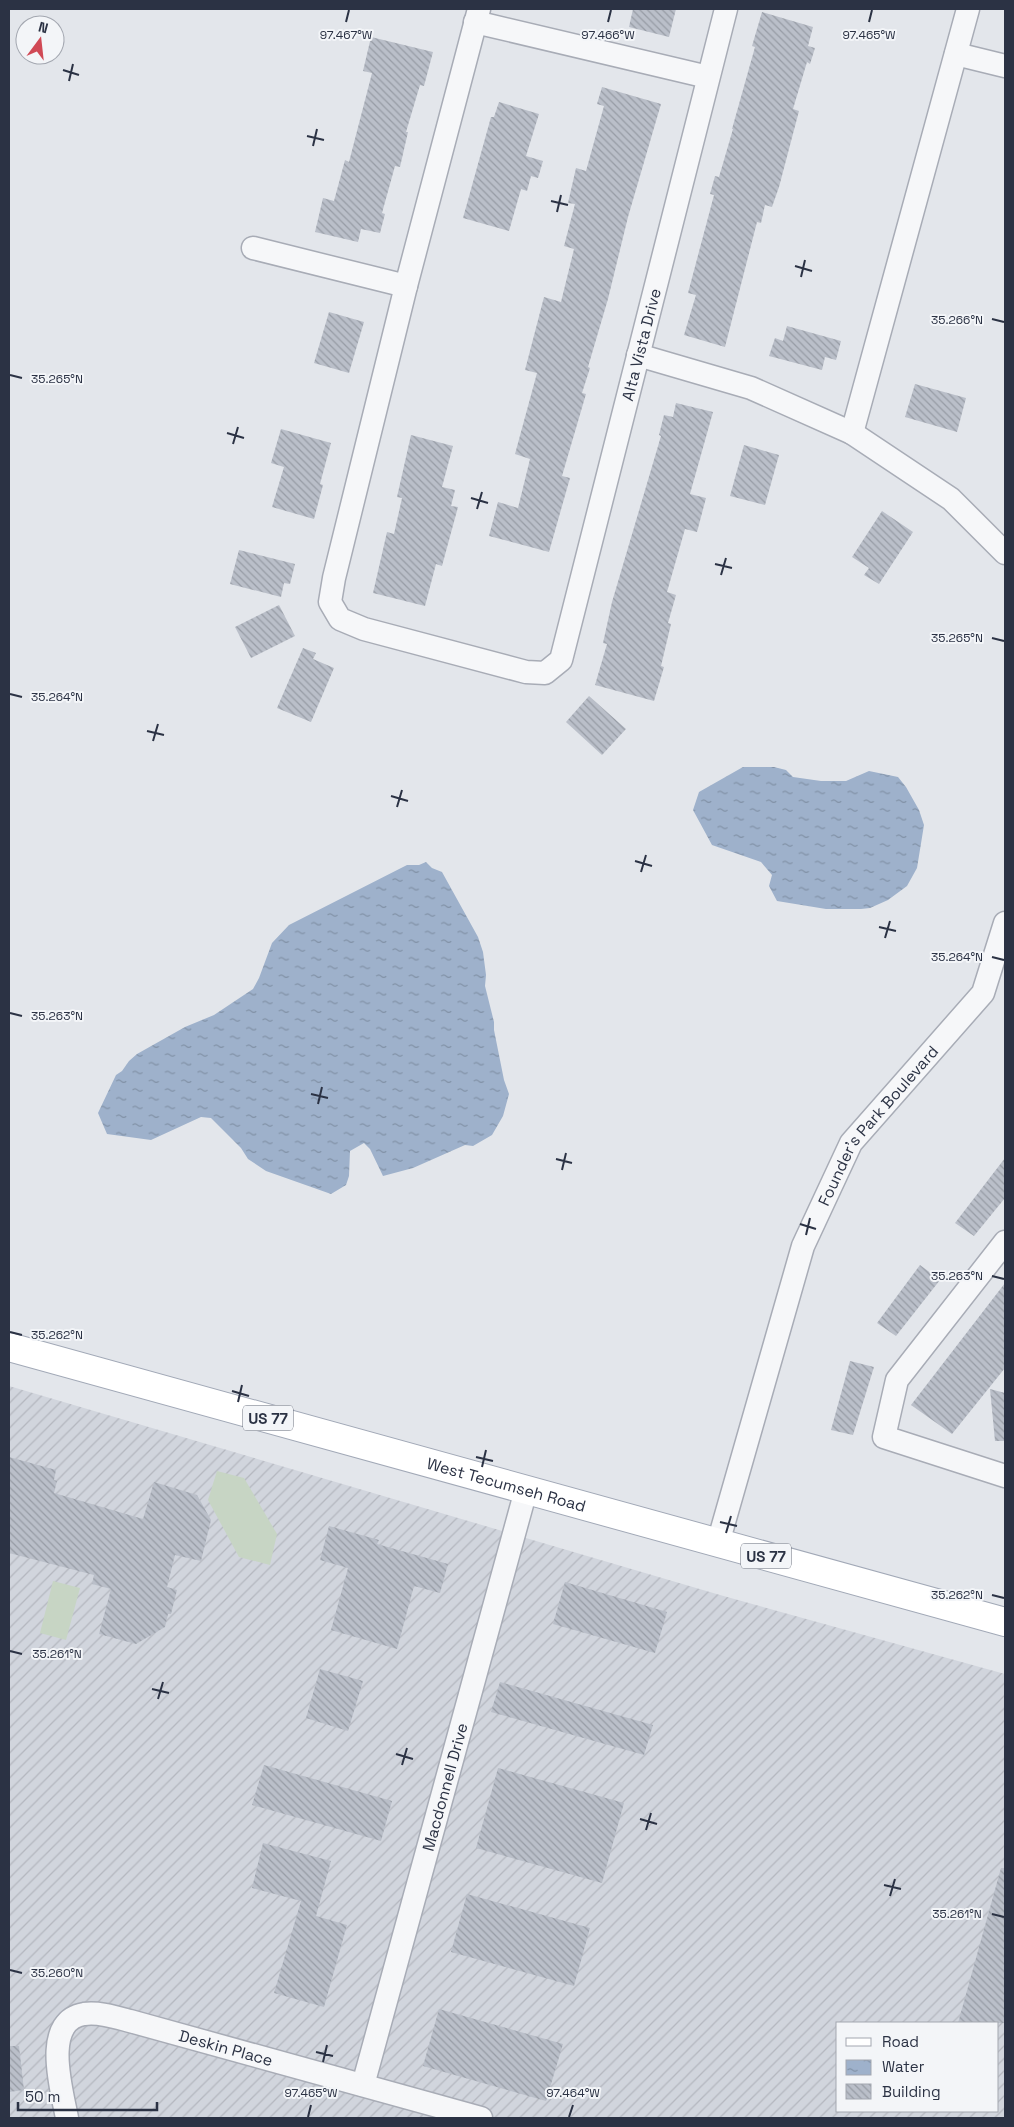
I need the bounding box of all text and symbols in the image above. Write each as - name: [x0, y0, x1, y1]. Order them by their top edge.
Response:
- north arrow: [15, 15, 65, 65]
- text: N: [36, 18, 50, 37]
- text: 97.467°W: [320, 27, 373, 43]
- text: 97.466°W: [581, 27, 635, 43]
- text: 97.465°W: [842, 27, 896, 43]
- street label: Alta Vista Drive: [617, 286, 665, 403]
- text: 35.266°N: [931, 312, 983, 328]
- text: 35.265°N: [31, 371, 83, 387]
- text: 35.265°N: [931, 630, 983, 646]
- text: 35.264°N: [31, 689, 83, 705]
- text: 35.264°N: [931, 949, 983, 965]
- text: 35.263°N: [31, 1008, 83, 1024]
- street label: Founder's Park Boulevard: [813, 1041, 943, 1209]
- text: 35.263°N: [931, 1268, 983, 1284]
- text: 35.262°N: [31, 1327, 83, 1343]
- road number: US 77: [243, 1406, 293, 1430]
- street label: West Tecumseh Road: [424, 1452, 588, 1516]
- road number: US 77: [741, 1544, 791, 1568]
- text: 35.262°N: [931, 1587, 983, 1603]
- text: 35.261°N: [32, 1646, 82, 1662]
- street label: Macdonnell Drive: [417, 1721, 472, 1853]
- text: 35.261°N: [932, 1906, 982, 1922]
- text: 35.260°N: [31, 1965, 83, 1981]
- legend: [836, 2022, 999, 2112]
- street label: Deskin Place: [177, 2025, 275, 2071]
- text: Road: [882, 2032, 919, 2051]
- text: Water: [882, 2057, 925, 2076]
- scale bar: [18, 2080, 156, 2112]
- text: Building: [882, 2082, 941, 2101]
- text: 97.465°W: [284, 2085, 338, 2101]
- text: 97.464°W: [546, 2085, 600, 2101]
- text: 50 m: [25, 2087, 60, 2106]

